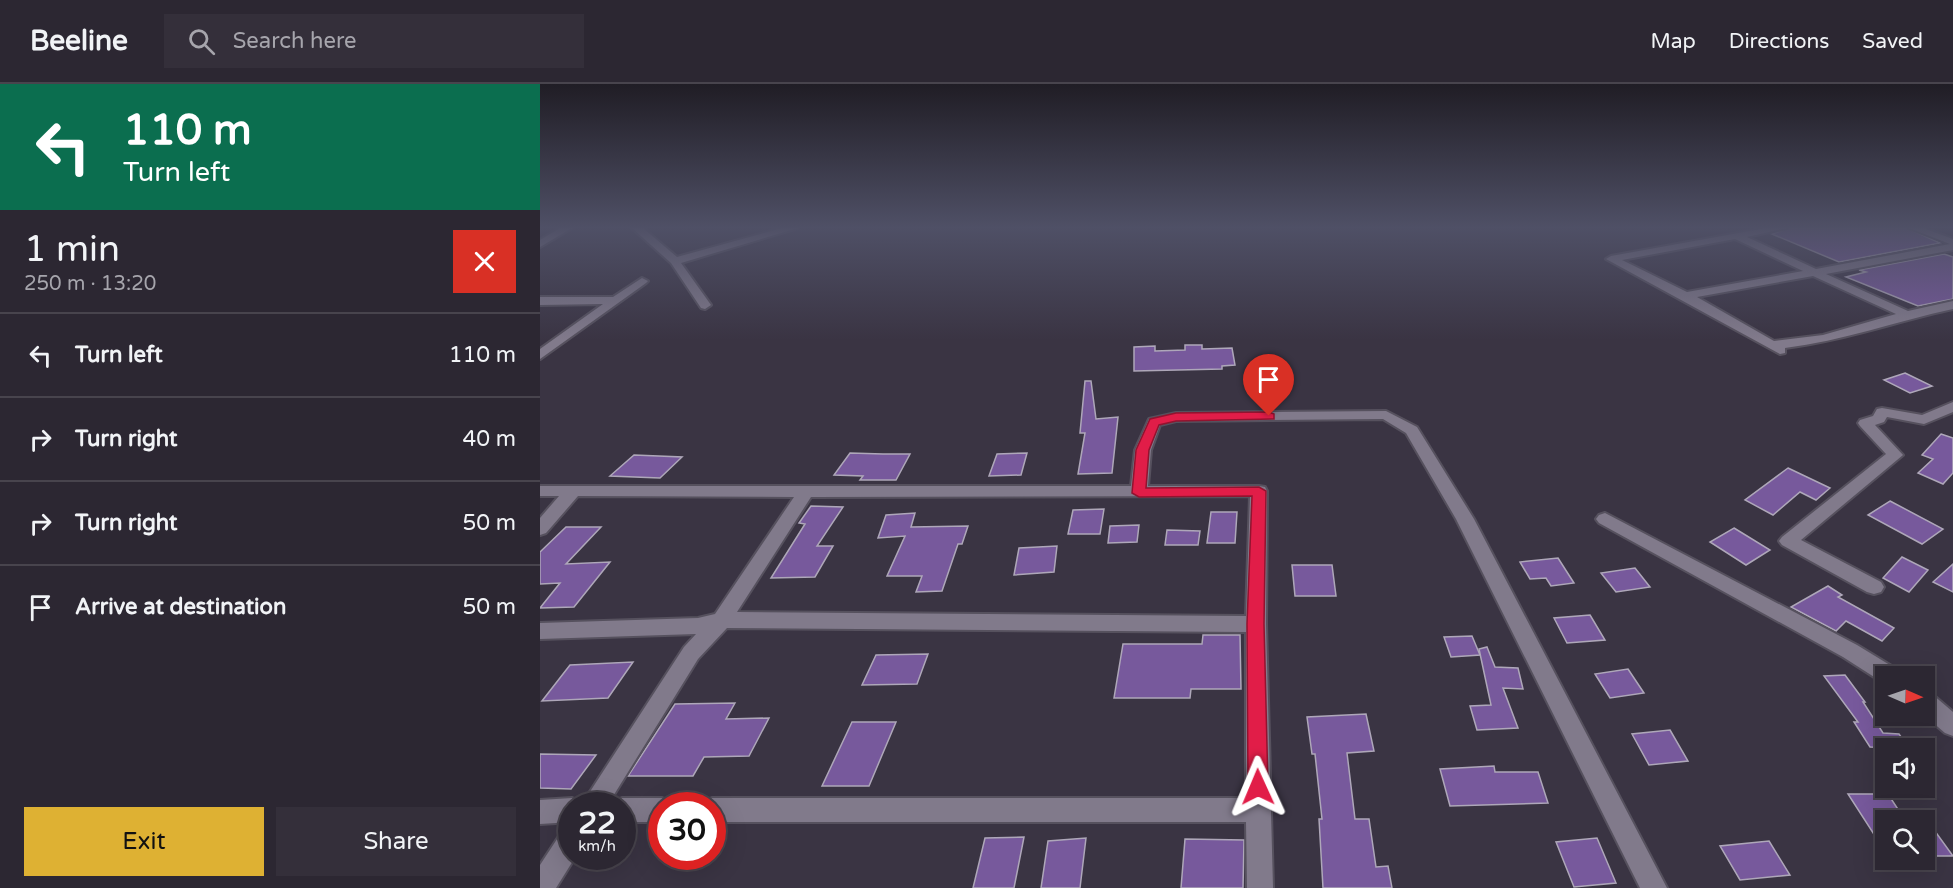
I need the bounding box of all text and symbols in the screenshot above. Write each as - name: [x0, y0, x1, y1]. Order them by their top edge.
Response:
- search box: [164, 14, 584, 68]
- text: Beeline: [30, 24, 128, 58]
- icon: search: [185, 25, 218, 58]
- text: Search here: [233, 28, 357, 54]
- text: Map: [1650, 29, 1696, 54]
- text: Directions: [1729, 29, 1829, 54]
- text: Saved: [1862, 29, 1923, 54]
- text: 110 m: [123, 105, 252, 156]
- icon: left: [24, 108, 102, 186]
- text: Turn left: [123, 156, 230, 189]
- text: 1 min: [24, 228, 120, 271]
- button: close: [453, 230, 516, 293]
- text: 250 m · 13:20: [24, 272, 156, 296]
- icon: left: [24, 339, 57, 372]
- text: Turn left: [75, 342, 163, 368]
- text: 110 m: [449, 342, 516, 368]
- pin: [1243, 354, 1294, 416]
- icon: arrive: [1252, 363, 1285, 396]
- icon: right: [24, 423, 57, 456]
- text: Turn right: [75, 426, 177, 452]
- text: 40 m: [462, 426, 516, 452]
- icon: right: [24, 507, 57, 540]
- text: Turn right: [75, 510, 177, 536]
- text: 50 m: [462, 510, 516, 536]
- icon: arrive: [24, 591, 57, 624]
- text: Arrive at destination: [75, 594, 286, 620]
- text: 50 m: [462, 594, 516, 620]
- north arrow: [1875, 666, 1935, 726]
- map controls: [1875, 666, 1935, 870]
- button: sound: [1875, 738, 1935, 798]
- position arrow: [1226, 755, 1290, 819]
- speed limit sign: 30: [648, 792, 726, 870]
- text: 22: [578, 805, 616, 842]
- button: Exit: [24, 807, 264, 876]
- button: Share: [276, 807, 516, 876]
- button: search: [1875, 810, 1935, 870]
- text: km/h: [578, 837, 616, 855]

